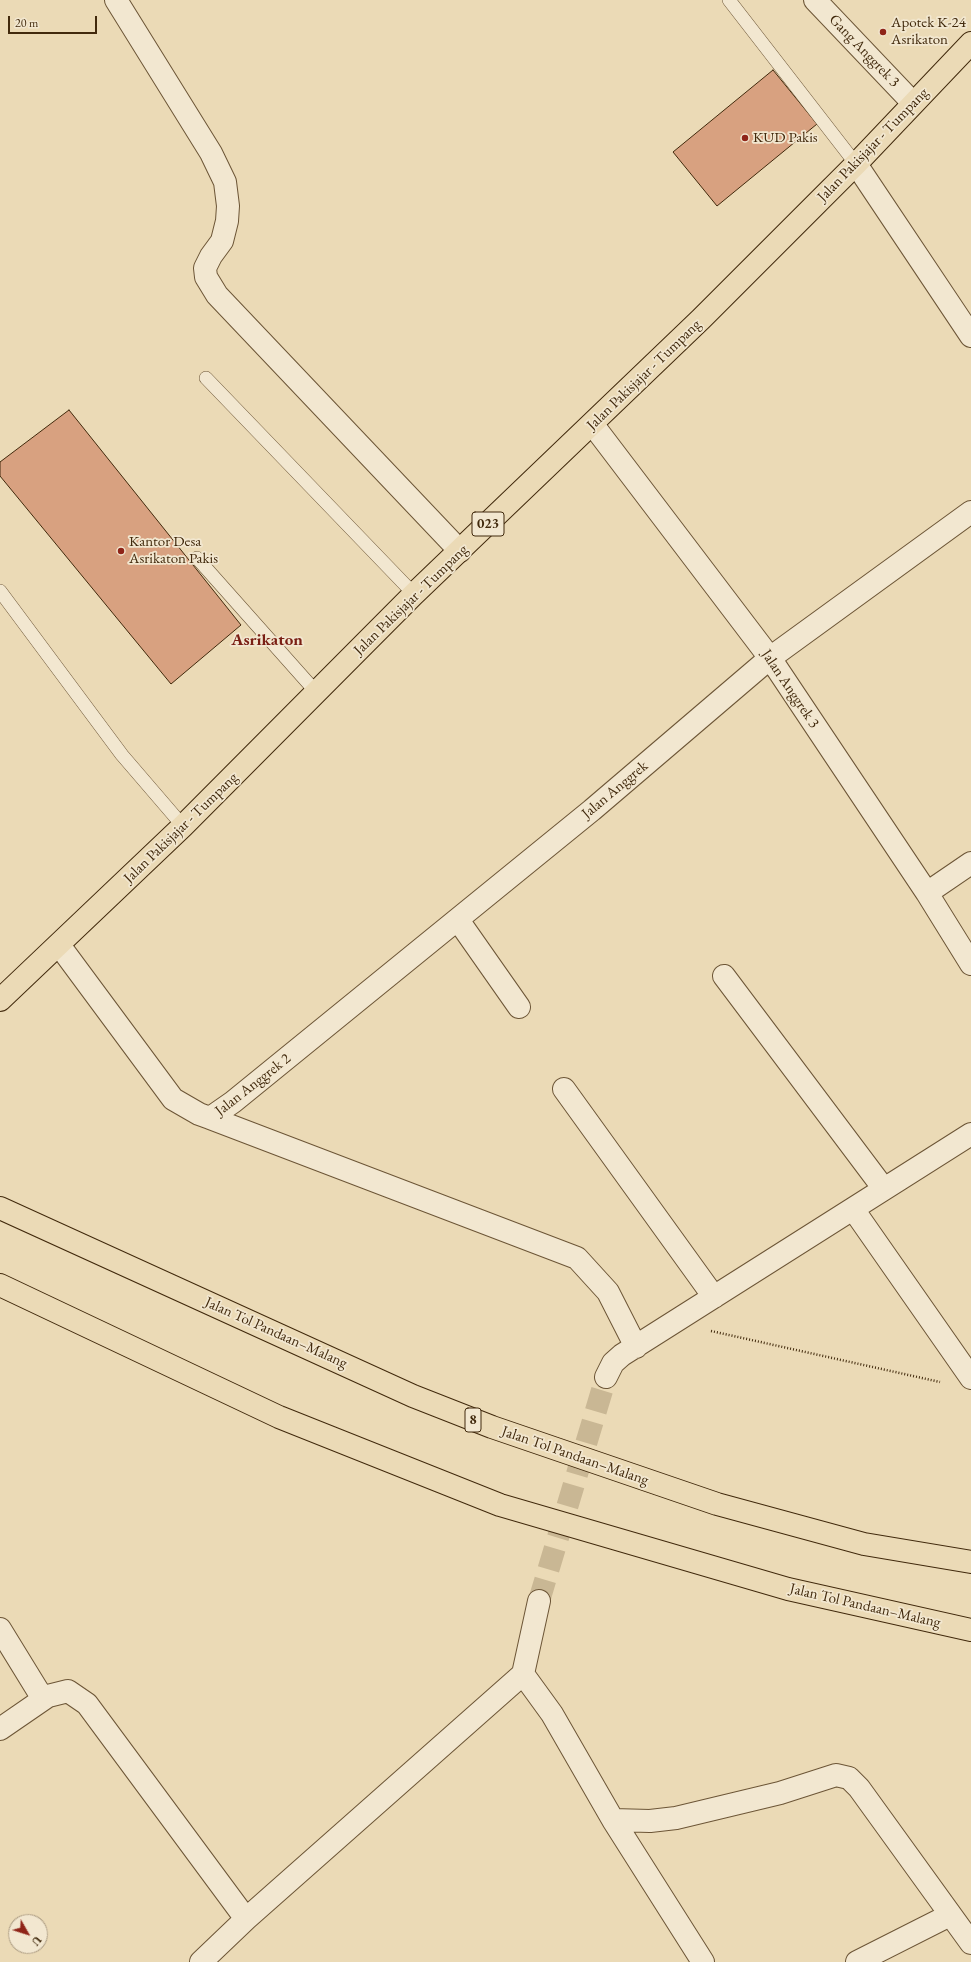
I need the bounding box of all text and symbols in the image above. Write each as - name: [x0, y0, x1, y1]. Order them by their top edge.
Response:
- scale bar: [10, 8, 99, 34]
- street label: Gang Anggrek 3: [825, 11, 903, 91]
- place label: Apotek K-24 Asrikaton: [891, 14, 966, 49]
- text: 20 m: [15, 15, 38, 31]
- marker: Apotek K-24 Asrikaton: [878, 27, 888, 37]
- street label: Jalan Pakisjajar - Tumpang: [814, 84, 932, 206]
- place label: KUD Pakis: [753, 129, 818, 147]
- marker: KUD Pakis: [740, 133, 750, 143]
- street label: Jalan Pakisjajar - Tumpang: [583, 316, 705, 434]
- road number: 023: [472, 512, 504, 536]
- place label: Kantor Desa Asrikaton Pakis: [129, 533, 218, 568]
- street label: Jalan Pakisjajar - Tumpang: [350, 541, 472, 659]
- marker: Kantor Desa Asrikaton Pakis: [116, 546, 126, 556]
- district label: Asrikaton: [231, 630, 303, 650]
- street label: Jalan Anggrek 3: [757, 646, 823, 732]
- street label: Jalan Anggrek: [578, 757, 652, 823]
- street label: Jalan Pakisjajar - Tumpang: [120, 769, 242, 887]
- street label: Jalan Anggrek 2: [212, 1050, 294, 1120]
- street label: Jalan Tol Pandaan–Malang: [202, 1293, 350, 1373]
- road number: 8: [465, 1408, 481, 1432]
- street label: Jalan Tol Pandaan–Malang: [499, 1422, 651, 1490]
- street label: Jalan Tol Pandaan–Malang: [788, 1580, 942, 1632]
- north arrow: [8, 1914, 48, 1954]
- text: U: [29, 1933, 45, 1949]

